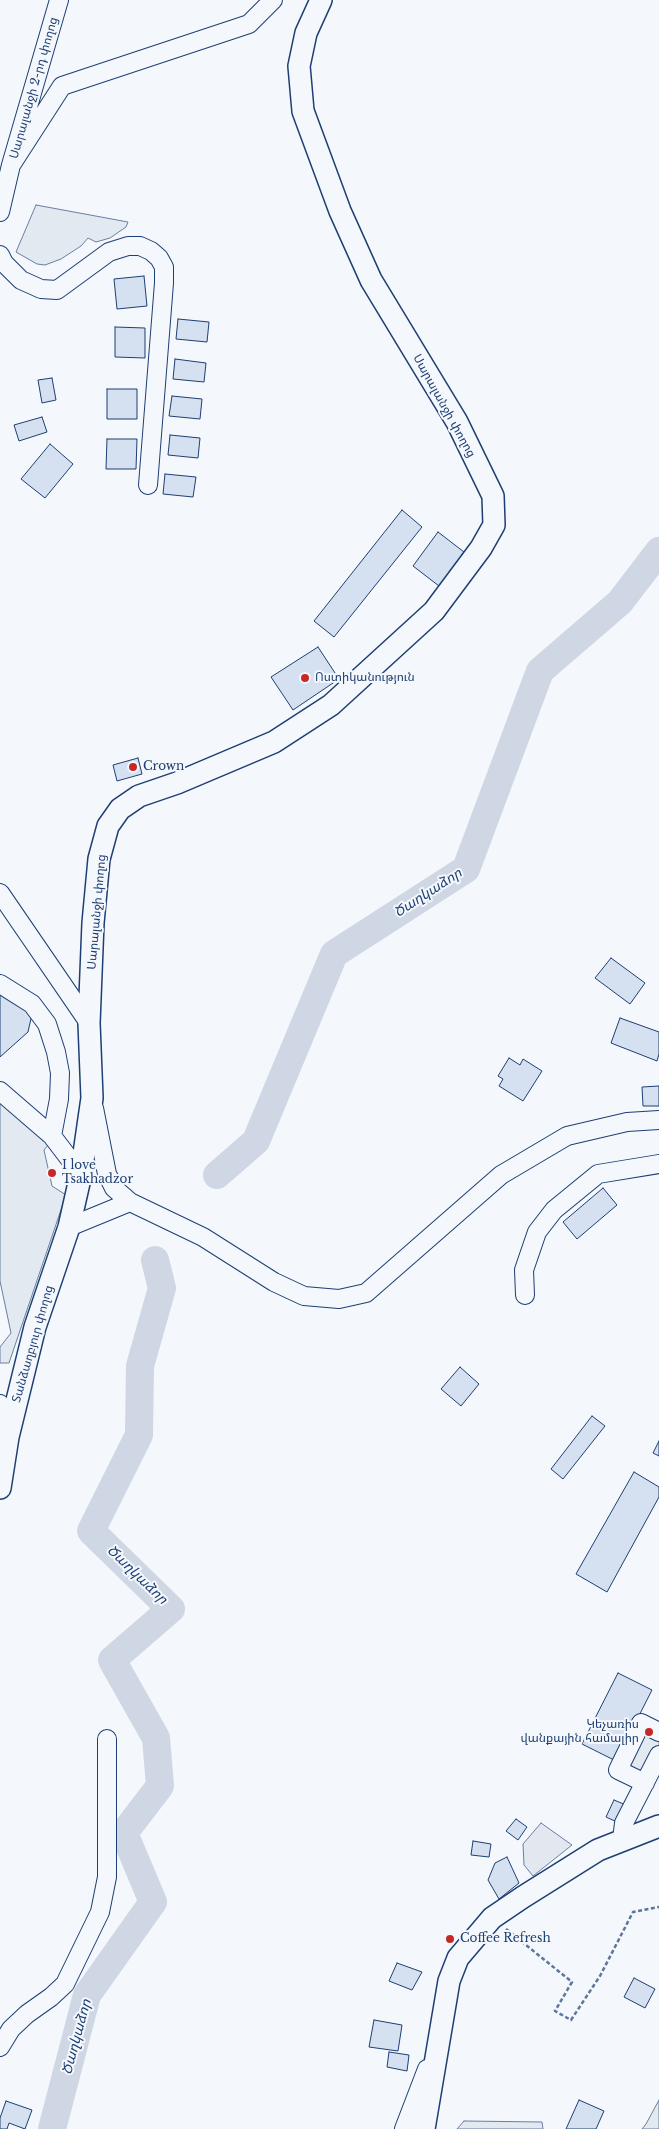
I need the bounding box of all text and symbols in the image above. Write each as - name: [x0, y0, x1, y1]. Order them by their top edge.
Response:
- street label: Սարալանջի 2-րդ փողոց: [7, 15, 61, 161]
- street label: Սարալանջի փողոց: [410, 352, 478, 460]
- place label: Ոստիկանություն: [315, 671, 415, 685]
- marker: Ոստիկանություն: [299, 672, 311, 684]
- place label: Crown: [143, 760, 184, 774]
- marker: Crown: [127, 761, 139, 773]
- street label: Սարալանջի փողոց: [85, 854, 109, 970]
- water label: Ծաղկաձոր: [391, 865, 465, 921]
- place label: I love Tsakhadzor: [62, 1159, 133, 1187]
- marker: I love Tsakhadzor: [46, 1167, 58, 1179]
- street label: Տանձաղբյուր փողոց: [9, 1284, 57, 1404]
- water label: Ծաղկաձոր: [103, 1542, 171, 1608]
- place label: Կեչառիս վանքային համալիր: [521, 1718, 639, 1746]
- marker: Կեչառիս վանքային համալիր: [643, 1726, 655, 1738]
- place label: Coffee Refresh: [460, 1932, 551, 1946]
- marker: Coffee Refresh: [444, 1933, 456, 1945]
- water label: Ծաղկաձոր: [59, 1997, 95, 2077]

